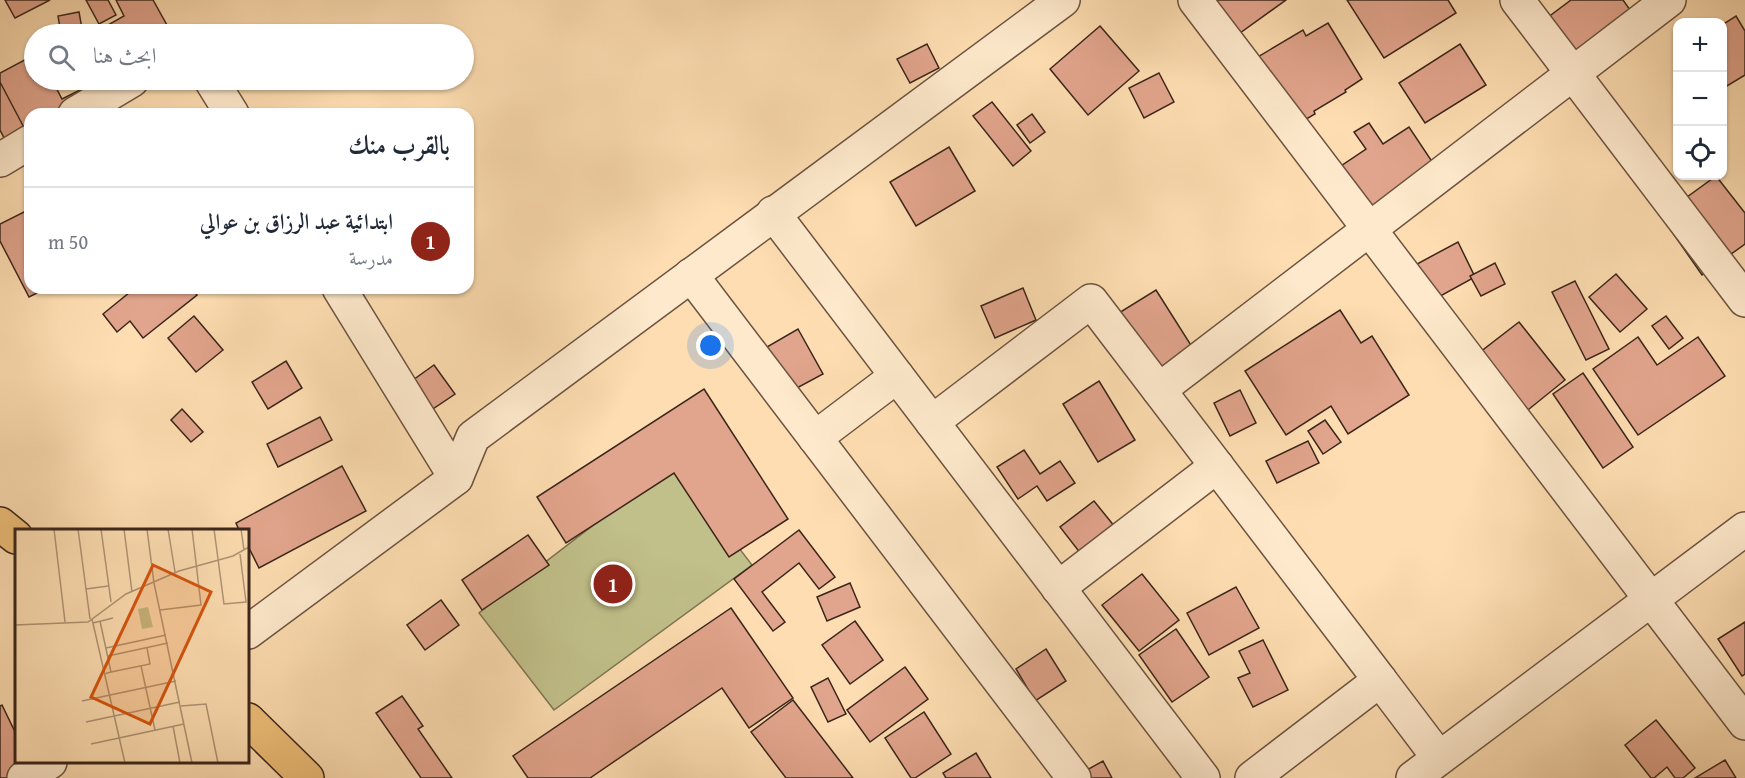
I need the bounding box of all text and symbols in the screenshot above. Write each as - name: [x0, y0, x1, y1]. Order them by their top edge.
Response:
- map controls: [1673, 18, 1727, 180]
- button: +: [1673, 18, 1727, 72]
- search box: [24, 24, 474, 90]
- text: ابحث هنا: [93, 39, 157, 71]
- icon: search: [45, 41, 78, 74]
- button: −: [1673, 72, 1727, 126]
- text: بالقرب منك: [348, 125, 450, 164]
- button: locate: [1673, 126, 1727, 180]
- text: ابتدائية عبد الرزاق بن عوالي: [200, 205, 393, 237]
- text: 50 m: [48, 227, 88, 256]
- text: 1: [425, 227, 436, 256]
- text: مدرسة: [349, 243, 393, 272]
- your location: [696, 331, 725, 360]
- inset map: [15, 529, 249, 763]
- pin: 1: [594, 562, 632, 606]

